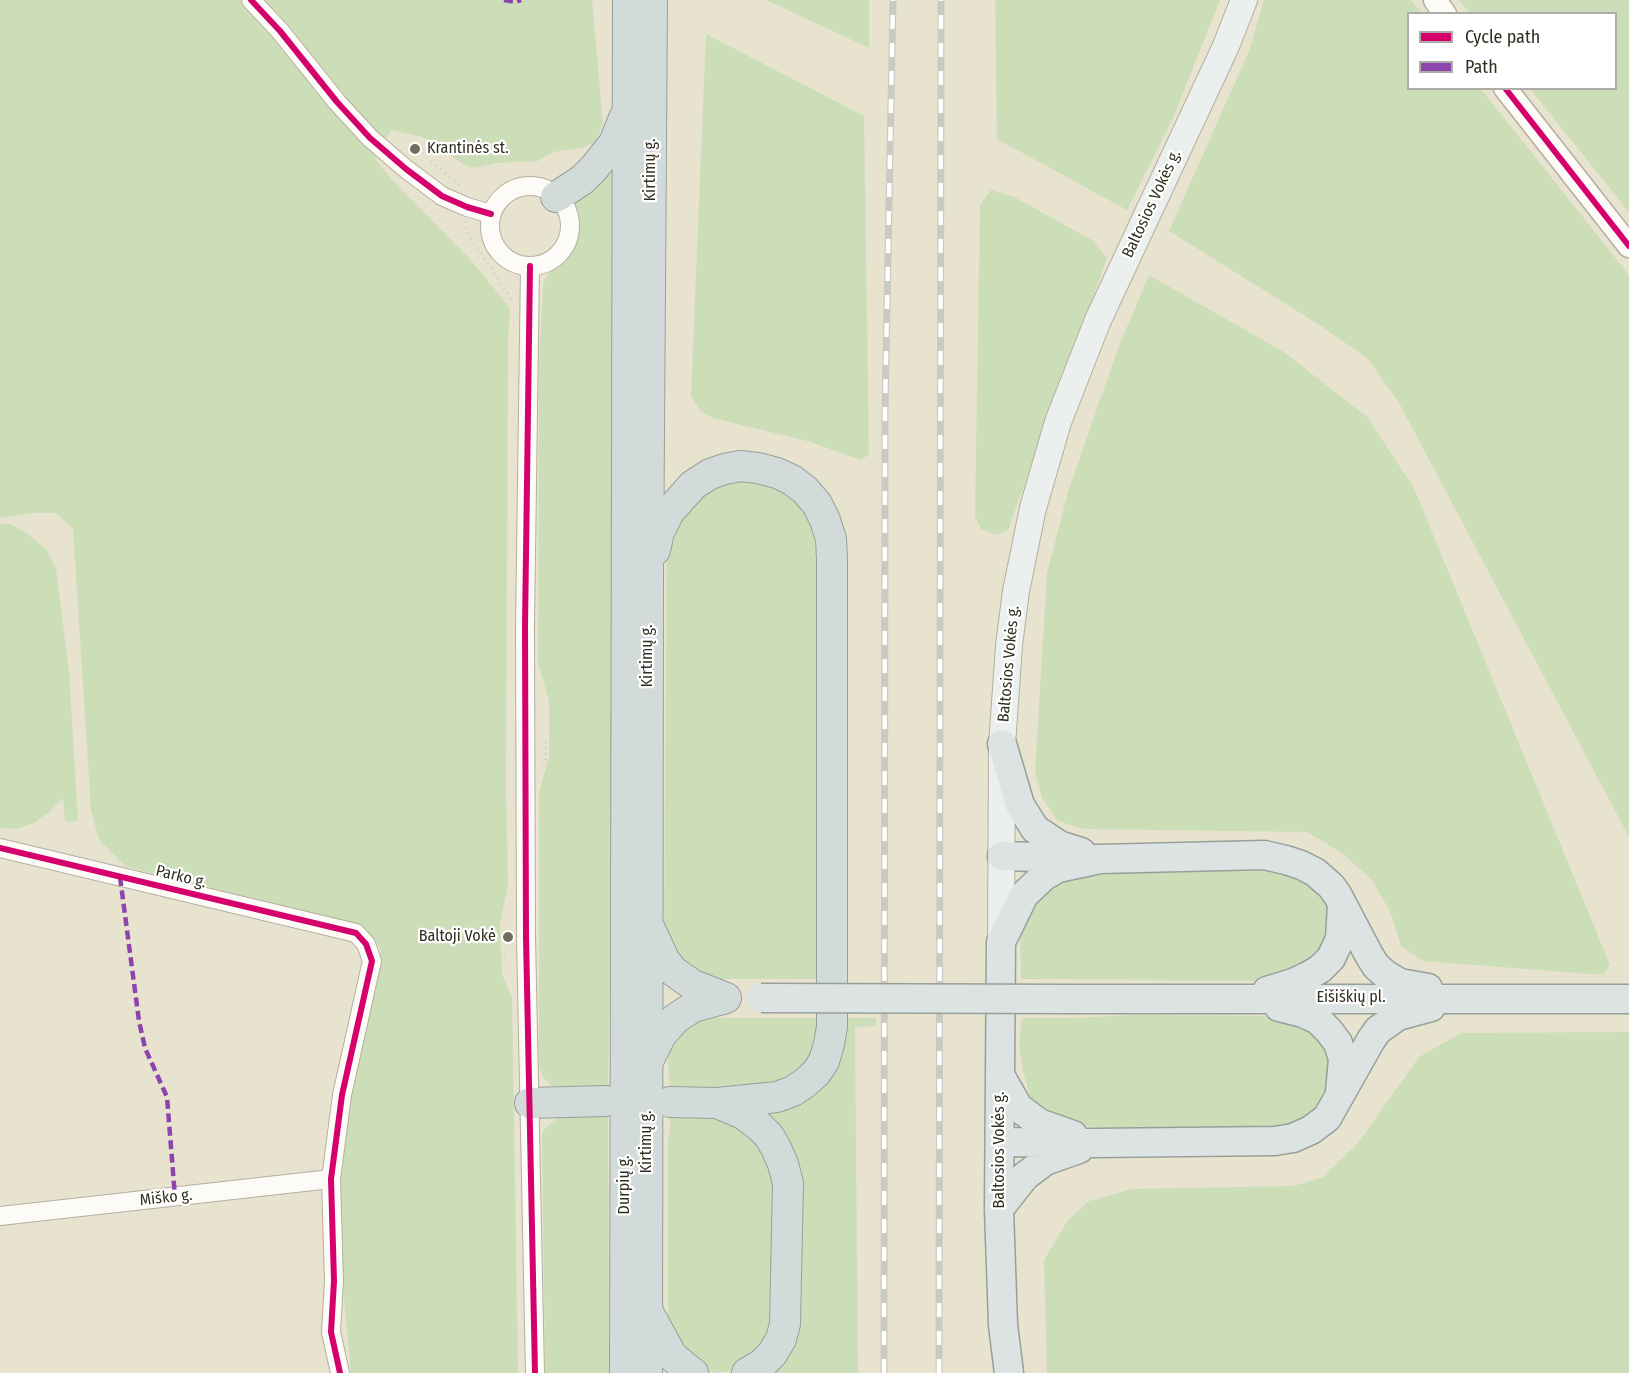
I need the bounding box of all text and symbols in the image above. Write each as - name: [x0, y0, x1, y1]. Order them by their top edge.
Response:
- legend: [1407, 12, 1617, 90]
- text: Cycle path: [1465, 26, 1540, 48]
- text: Path: [1465, 56, 1498, 78]
- place label: Krantinės st.: [427, 139, 509, 159]
- street label: Kirtimų g.: [641, 139, 661, 201]
- marker: Krantinės st.: [408, 142, 422, 156]
- street label: Baltosios Vokės g.: [1119, 147, 1185, 261]
- street label: Baltosios Vokės g.: [994, 605, 1024, 723]
- street label: Kirtimų g.: [638, 625, 658, 687]
- street label: Parko g.: [154, 861, 208, 893]
- place label: Baltoji Vokė: [419, 927, 496, 947]
- marker: Baltoji Vokė: [501, 930, 515, 944]
- street label: Eišiškių pl.: [1316, 988, 1386, 1008]
- street label: Baltosios Vokės g.: [990, 1092, 1010, 1208]
- street label: Kirtimų g.: [637, 1111, 657, 1173]
- street label: Durpių g.: [615, 1156, 635, 1214]
- street label: Miško g.: [139, 1186, 193, 1210]

